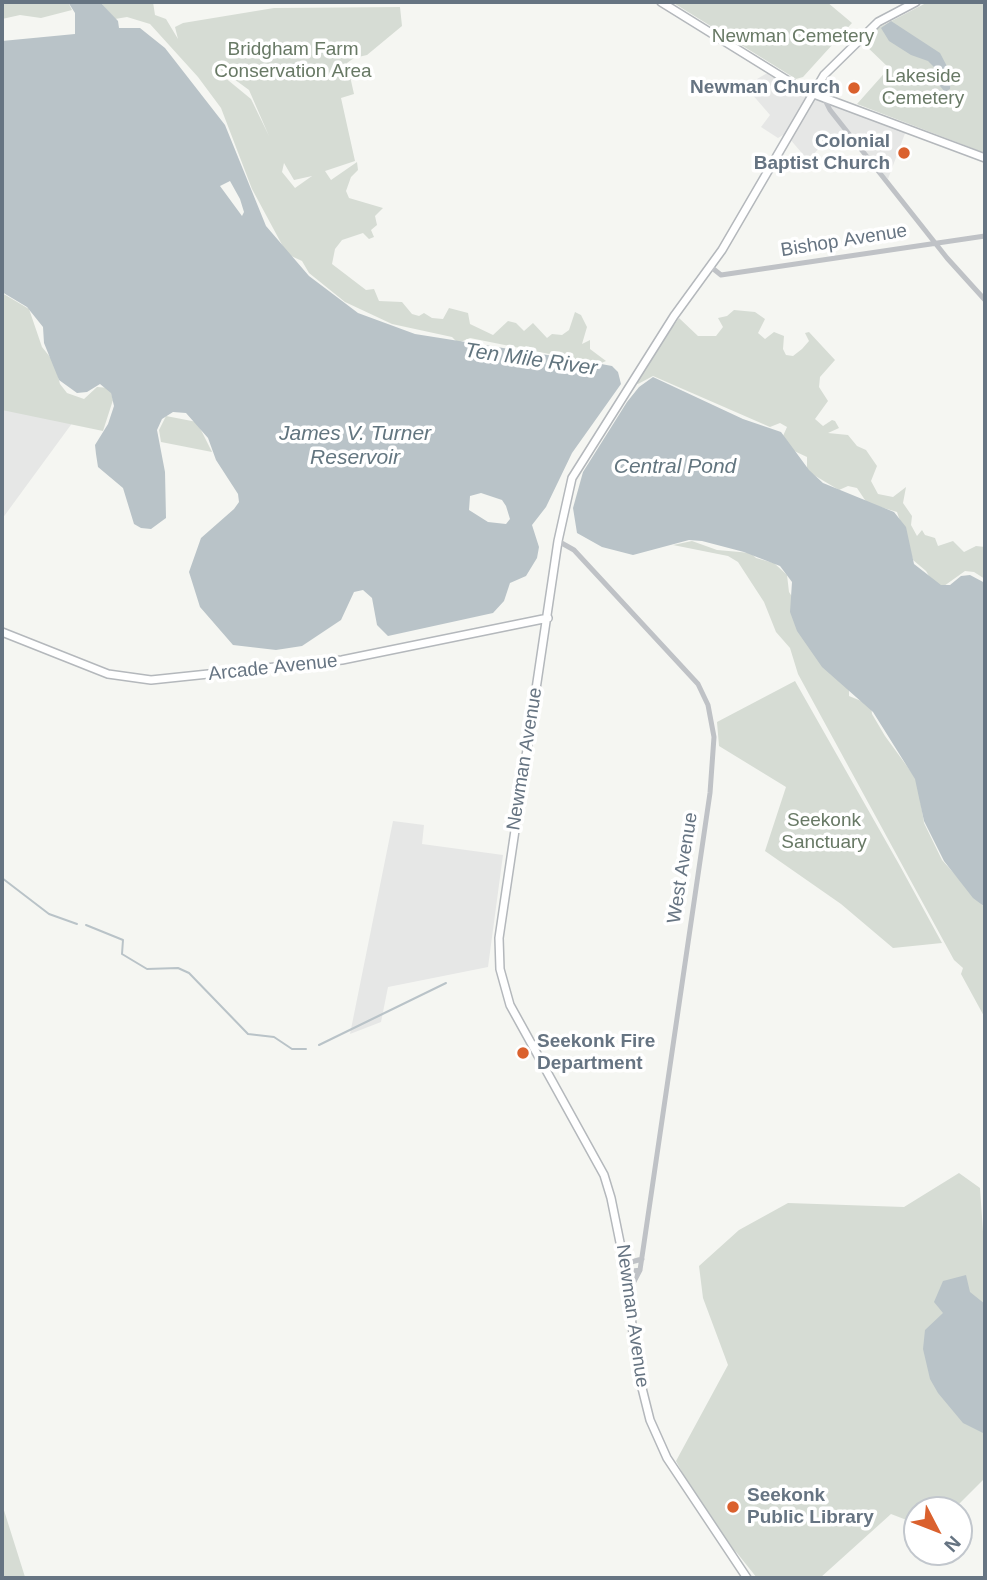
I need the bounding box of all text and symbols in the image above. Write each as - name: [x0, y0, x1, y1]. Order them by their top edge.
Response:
- park label: Newman Cemetery: [712, 26, 874, 48]
- park label: Bridgham Farm Conservation Area: [214, 39, 372, 83]
- park label: Lakeside Cemetery: [882, 66, 964, 110]
- place label: Newman Church: [690, 77, 840, 99]
- marker: Newman Church: [846, 80, 862, 96]
- place label: Colonial Baptist Church: [754, 131, 890, 175]
- marker: Colonial Baptist Church: [896, 145, 912, 161]
- street label: Bishop Avenue: [779, 220, 909, 262]
- water label: Ten Mile River: [463, 338, 599, 382]
- water label: James V. Turner Reservoir: [279, 421, 431, 471]
- water label: Central Pond: [614, 454, 736, 480]
- street label: Arcade Avenue: [207, 650, 339, 686]
- street label: Newman Avenue: [502, 686, 548, 832]
- park label: Seekonk Sanctuary: [781, 810, 867, 854]
- street label: West Avenue: [663, 811, 703, 925]
- place label: Seekonk Fire Department: [537, 1031, 655, 1075]
- marker: Seekonk Fire Department: [515, 1045, 531, 1061]
- street label: Newman Avenue: [611, 1243, 653, 1389]
- place label: Seekonk Public Library: [747, 1485, 874, 1529]
- north arrow: [903, 1496, 973, 1566]
- marker: Seekonk Public Library: [725, 1499, 741, 1515]
- text: N: [940, 1532, 965, 1556]

